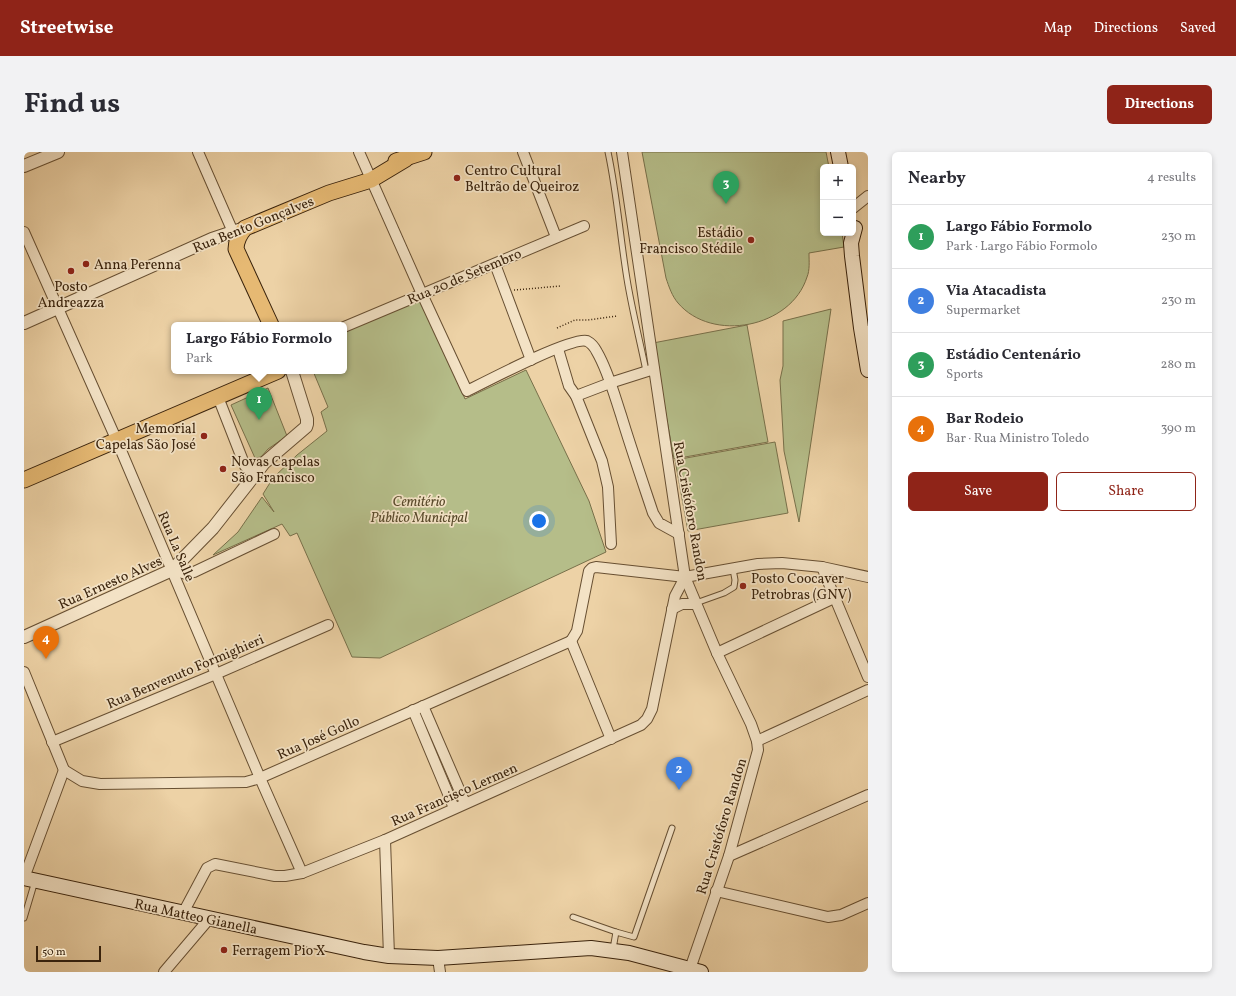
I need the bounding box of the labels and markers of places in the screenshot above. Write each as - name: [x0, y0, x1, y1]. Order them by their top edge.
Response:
- place label: Centro Cultural Beltrão de Queiroz: [465, 162, 579, 197]
- pin: 3: [713, 171, 739, 204]
- marker: Centro Cultural Beltrão de Queiroz: [452, 173, 462, 183]
- place label: Estádio Francisco Stédile: [639, 224, 743, 259]
- marker: Estádio Francisco Stédile: [746, 235, 756, 245]
- place label: Anna Perenna: [94, 256, 181, 275]
- marker: Anna Perenna: [81, 259, 91, 269]
- marker: Posto Andreazza: [66, 266, 76, 276]
- place label: Posto Andreazza: [38, 278, 104, 313]
- pin: 1: [246, 387, 272, 420]
- place label: Memorial Capelas São José: [96, 420, 196, 455]
- marker: Memorial Capelas São José: [199, 431, 209, 441]
- place label: Novas Capelas São Francisco: [231, 453, 320, 488]
- marker: Novas Capelas São Francisco: [218, 464, 228, 474]
- place label: Posto Coocaver Petrobras (GNV): [751, 570, 851, 605]
- marker: Posto Coocaver Petrobras (GNV): [738, 581, 748, 591]
- pin: 4: [33, 626, 59, 659]
- pin: 2: [666, 757, 692, 790]
- place label: Ferragem Pio X: [232, 942, 325, 961]
- marker: Ferragem Pio X: [219, 945, 229, 955]

